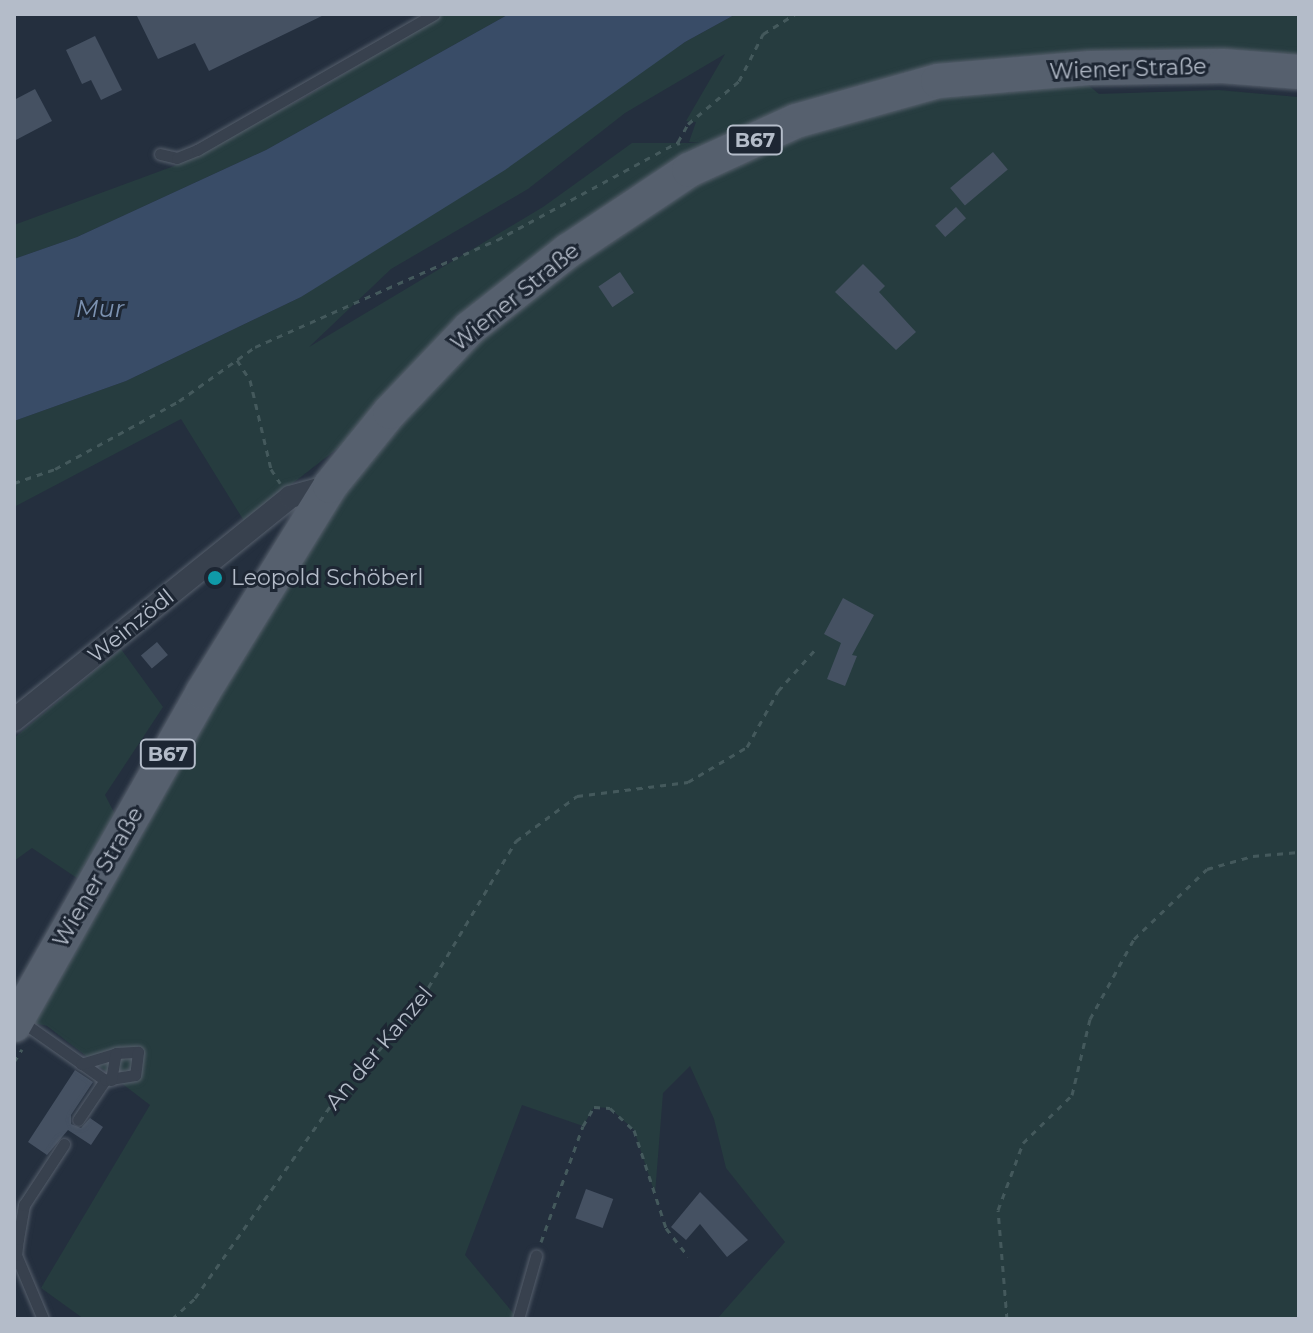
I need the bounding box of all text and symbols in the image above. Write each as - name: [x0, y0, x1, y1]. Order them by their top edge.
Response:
- street label: Wiener Straße: [1049, 53, 1207, 85]
- road number: B67: [725, 124, 785, 156]
- street label: Wiener Straße: [446, 237, 584, 357]
- water label: Mur: [76, 295, 124, 323]
- place label: Leopold Schöberl: [231, 565, 423, 591]
- marker: Leopold Schöberl: [206, 569, 224, 587]
- street label: Weinzödl: [83, 583, 179, 669]
- road number: B67: [138, 738, 198, 770]
- street label: Wiener Straße: [47, 802, 149, 952]
- street label: An der Kanzel: [320, 981, 438, 1115]

